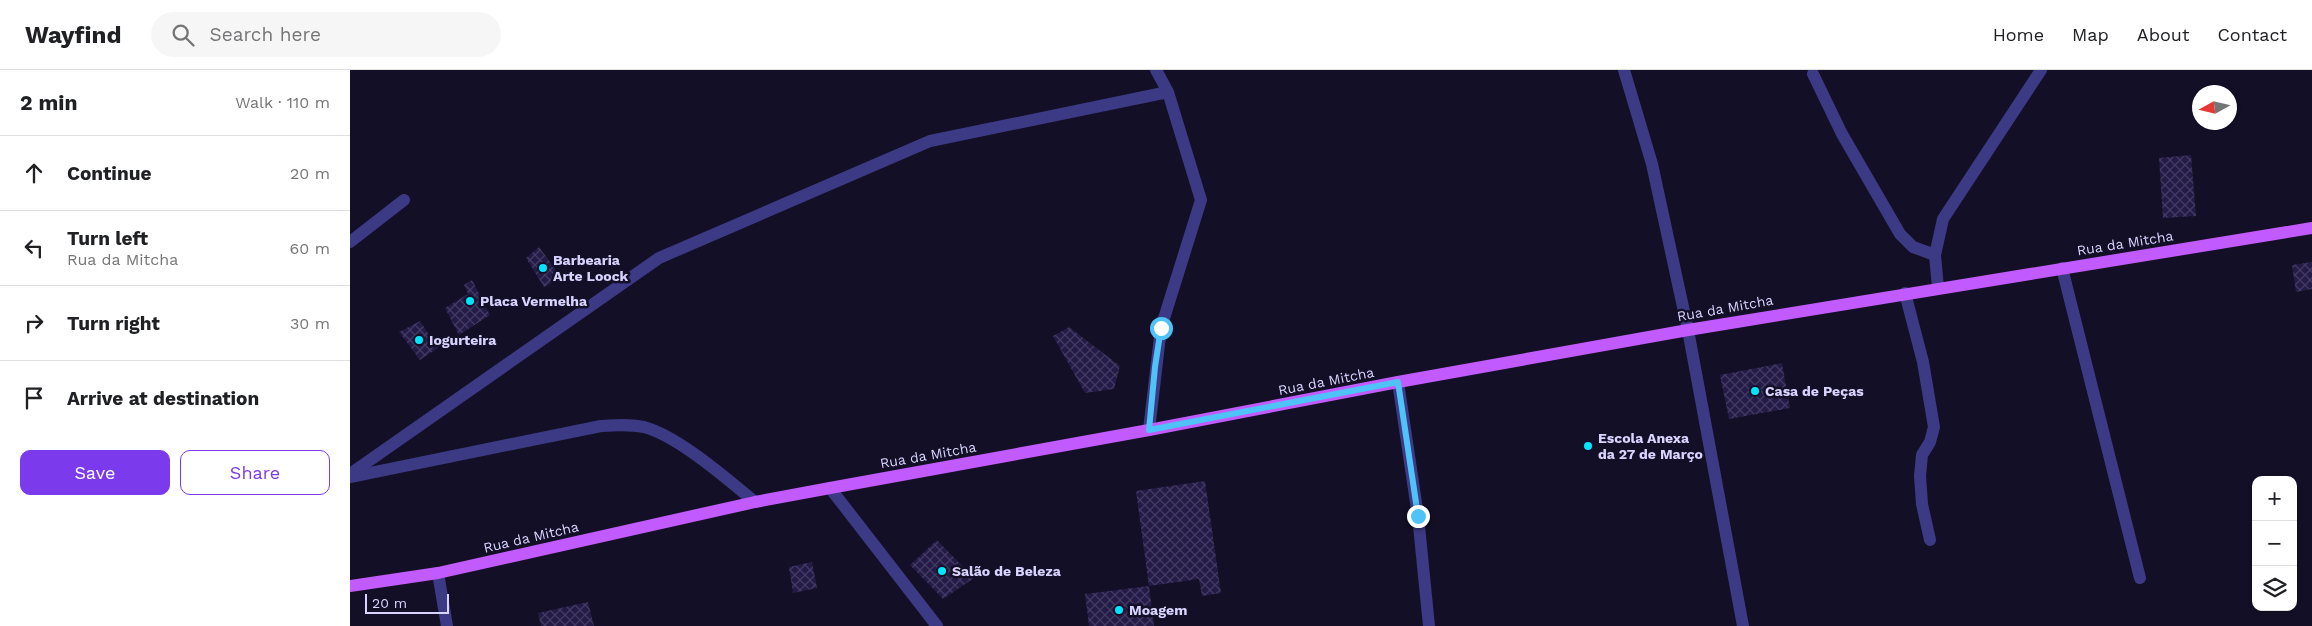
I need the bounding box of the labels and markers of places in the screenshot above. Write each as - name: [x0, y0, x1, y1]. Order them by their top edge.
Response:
- place label: Barbearia Arte Loock: [553, 252, 629, 284]
- marker: Barbearia Arte Loock: [537, 262, 549, 274]
- place label: Placa Vermelha: [480, 293, 588, 309]
- marker: Placa Vermelha: [464, 295, 476, 307]
- place label: Iogurteira: [429, 332, 497, 348]
- marker: Iogurteira: [413, 334, 425, 346]
- place label: Casa de Peças: [1765, 383, 1864, 399]
- marker: Casa de Peças: [1749, 385, 1761, 397]
- place label: Escola Anexa da 27 de Março: [1598, 430, 1703, 462]
- marker: Escola Anexa da 27 de Março: [1582, 440, 1594, 452]
- place label: Salão de Beleza: [952, 563, 1062, 579]
- marker: Salão de Beleza: [936, 565, 948, 577]
- place label: Moagem: [1129, 602, 1187, 618]
- marker: Moagem: [1113, 604, 1125, 616]

